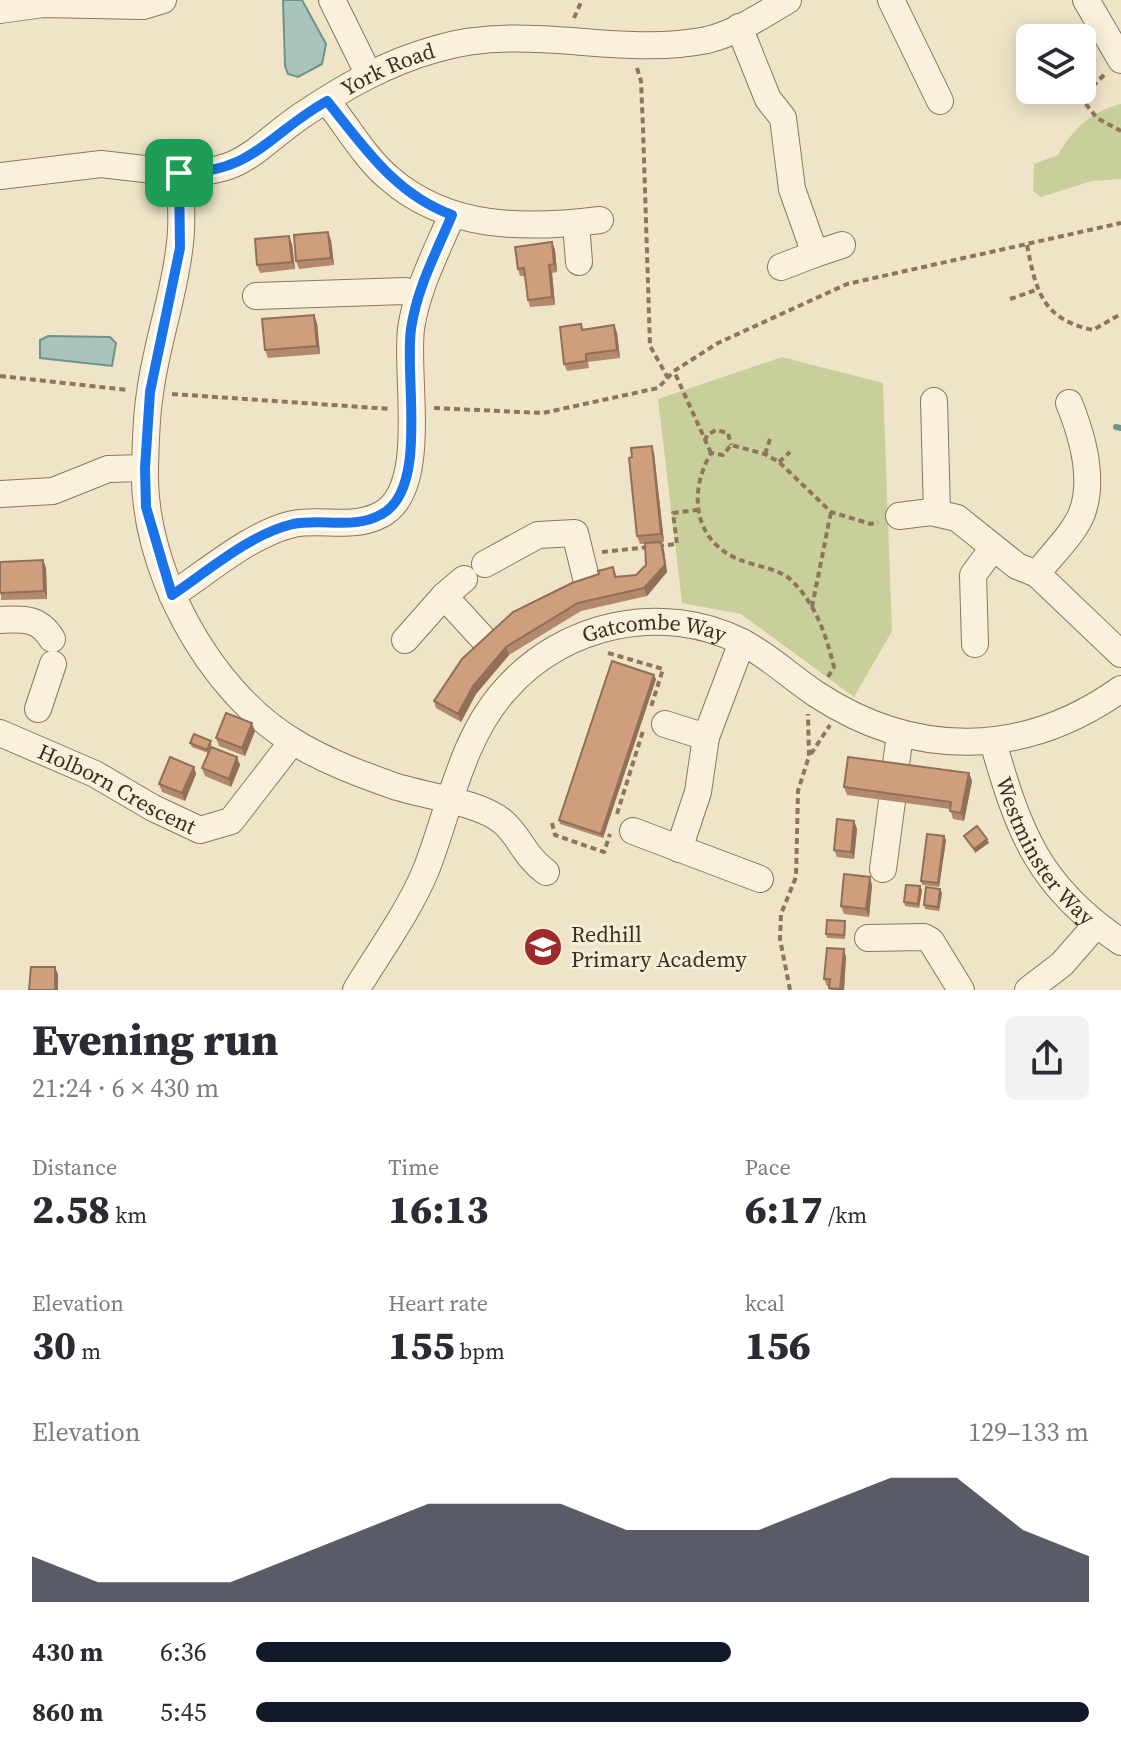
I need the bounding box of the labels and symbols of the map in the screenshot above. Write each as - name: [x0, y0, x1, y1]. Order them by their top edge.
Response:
- street label: York Road: [335, 35, 439, 103]
- pin: [145, 139, 213, 207]
- street label: Gatcombe Way: [578, 606, 732, 650]
- street label: Holborn Crescent: [34, 736, 202, 842]
- street label: Westminster Way: [989, 773, 1102, 932]
- place label: Redhill Primary Academy: [571, 919, 747, 974]
- school or university icon: Redhill Primary Academy: [522, 926, 564, 968]

